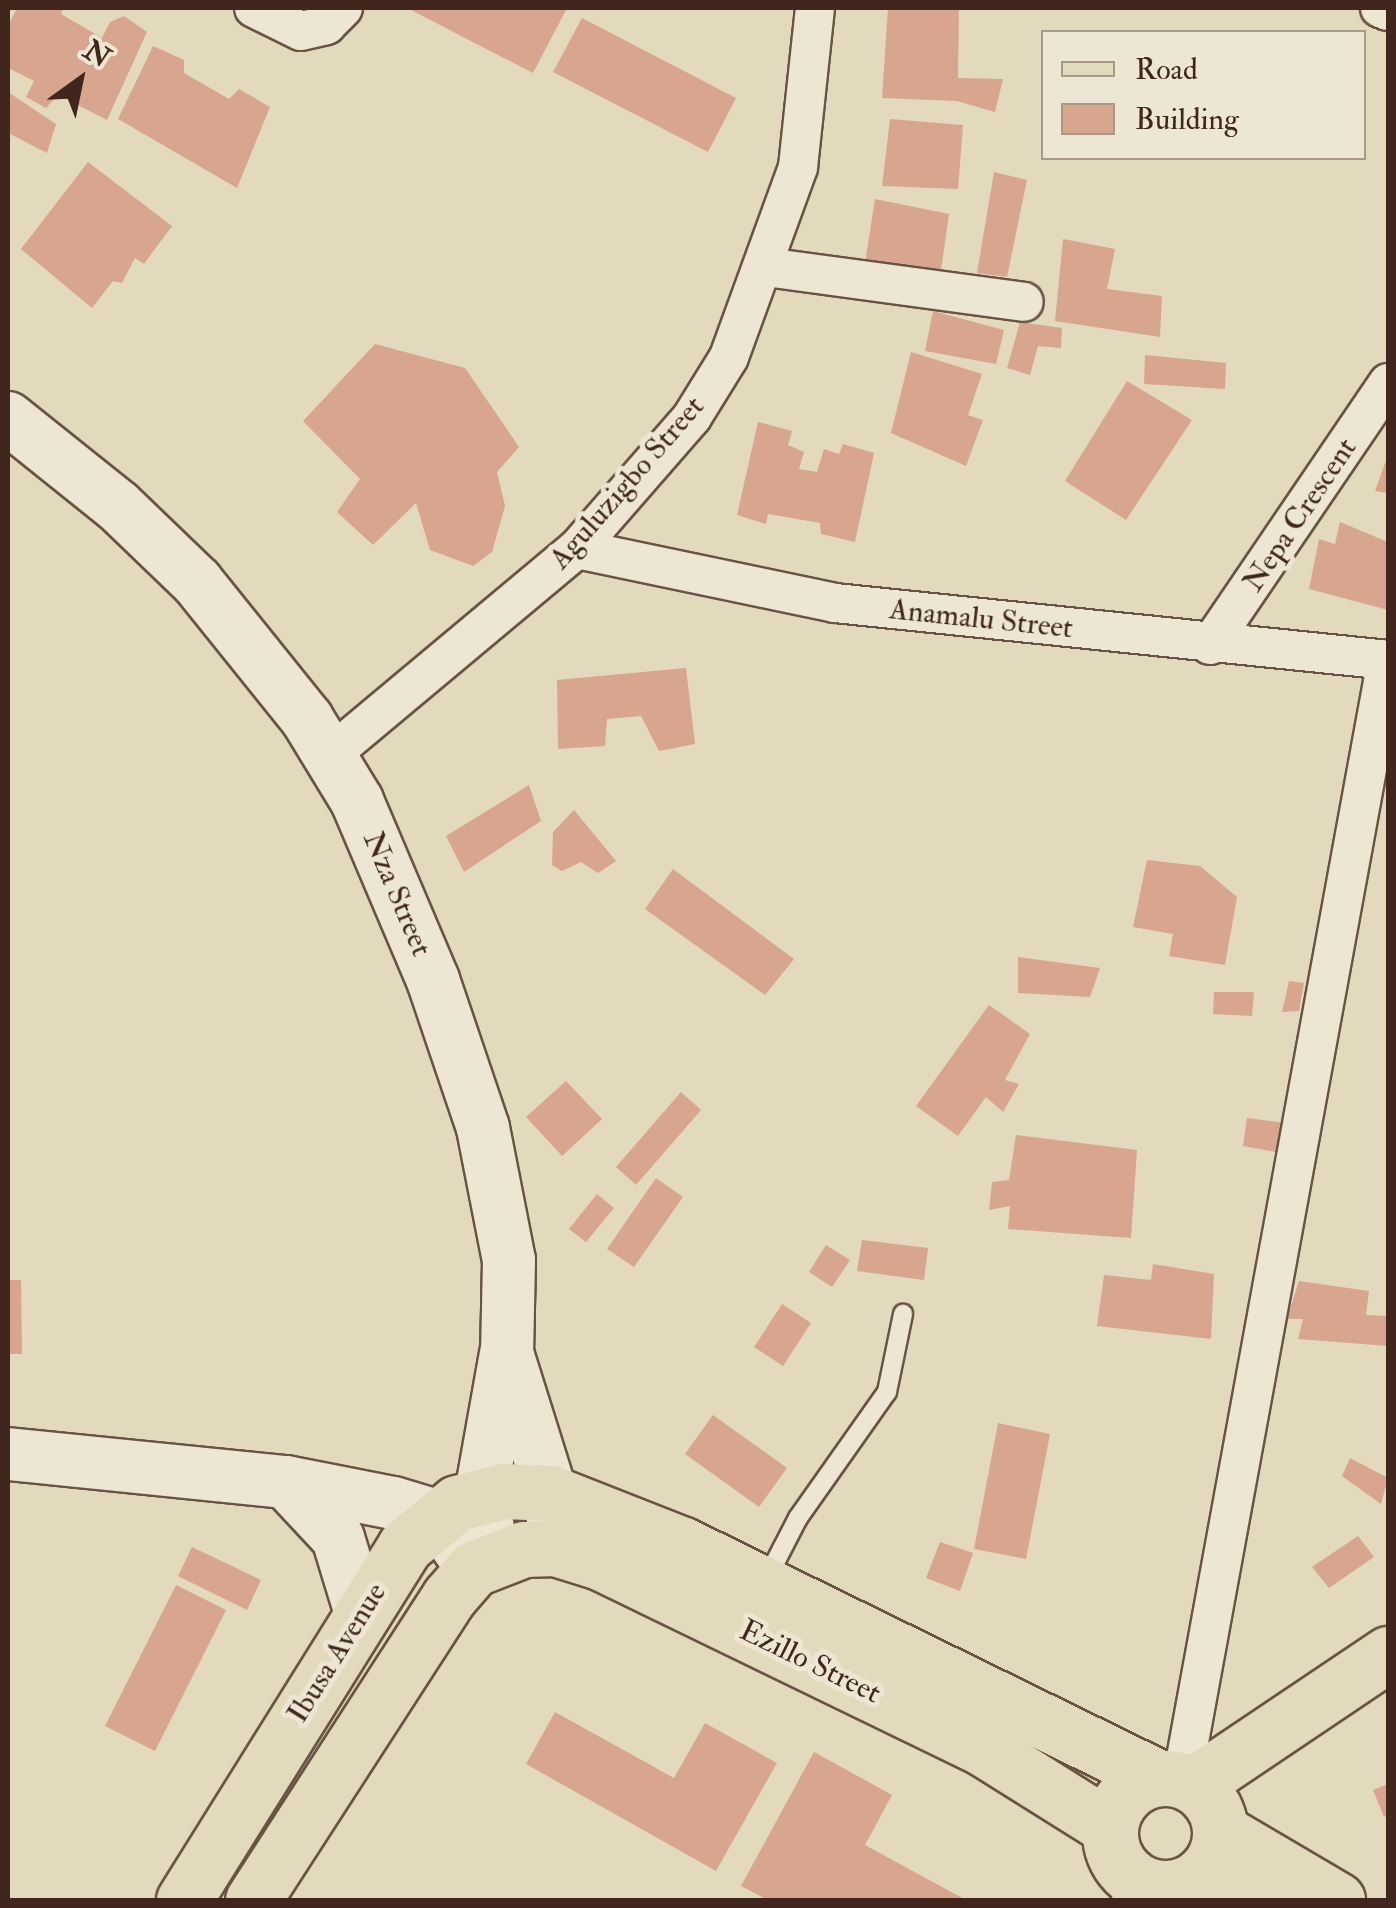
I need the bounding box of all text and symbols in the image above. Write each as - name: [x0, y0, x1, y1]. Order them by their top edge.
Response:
- north arrow: [30, 30, 130, 130]
- legend: [1041, 30, 1366, 160]
- text: N: [77, 33, 117, 76]
- text: Road: [1135, 51, 1198, 88]
- text: Building: [1135, 101, 1239, 138]
- street label: Aguluzigbo Street: [542, 389, 712, 577]
- street label: Nepa Crescent: [1235, 431, 1365, 599]
- street label: Anamalu Street: [888, 591, 1074, 647]
- street label: Nza Street: [355, 826, 439, 962]
- street label: Ibusa Avenue: [280, 1576, 394, 1730]
- street label: Ezillo Street: [734, 1612, 886, 1712]

